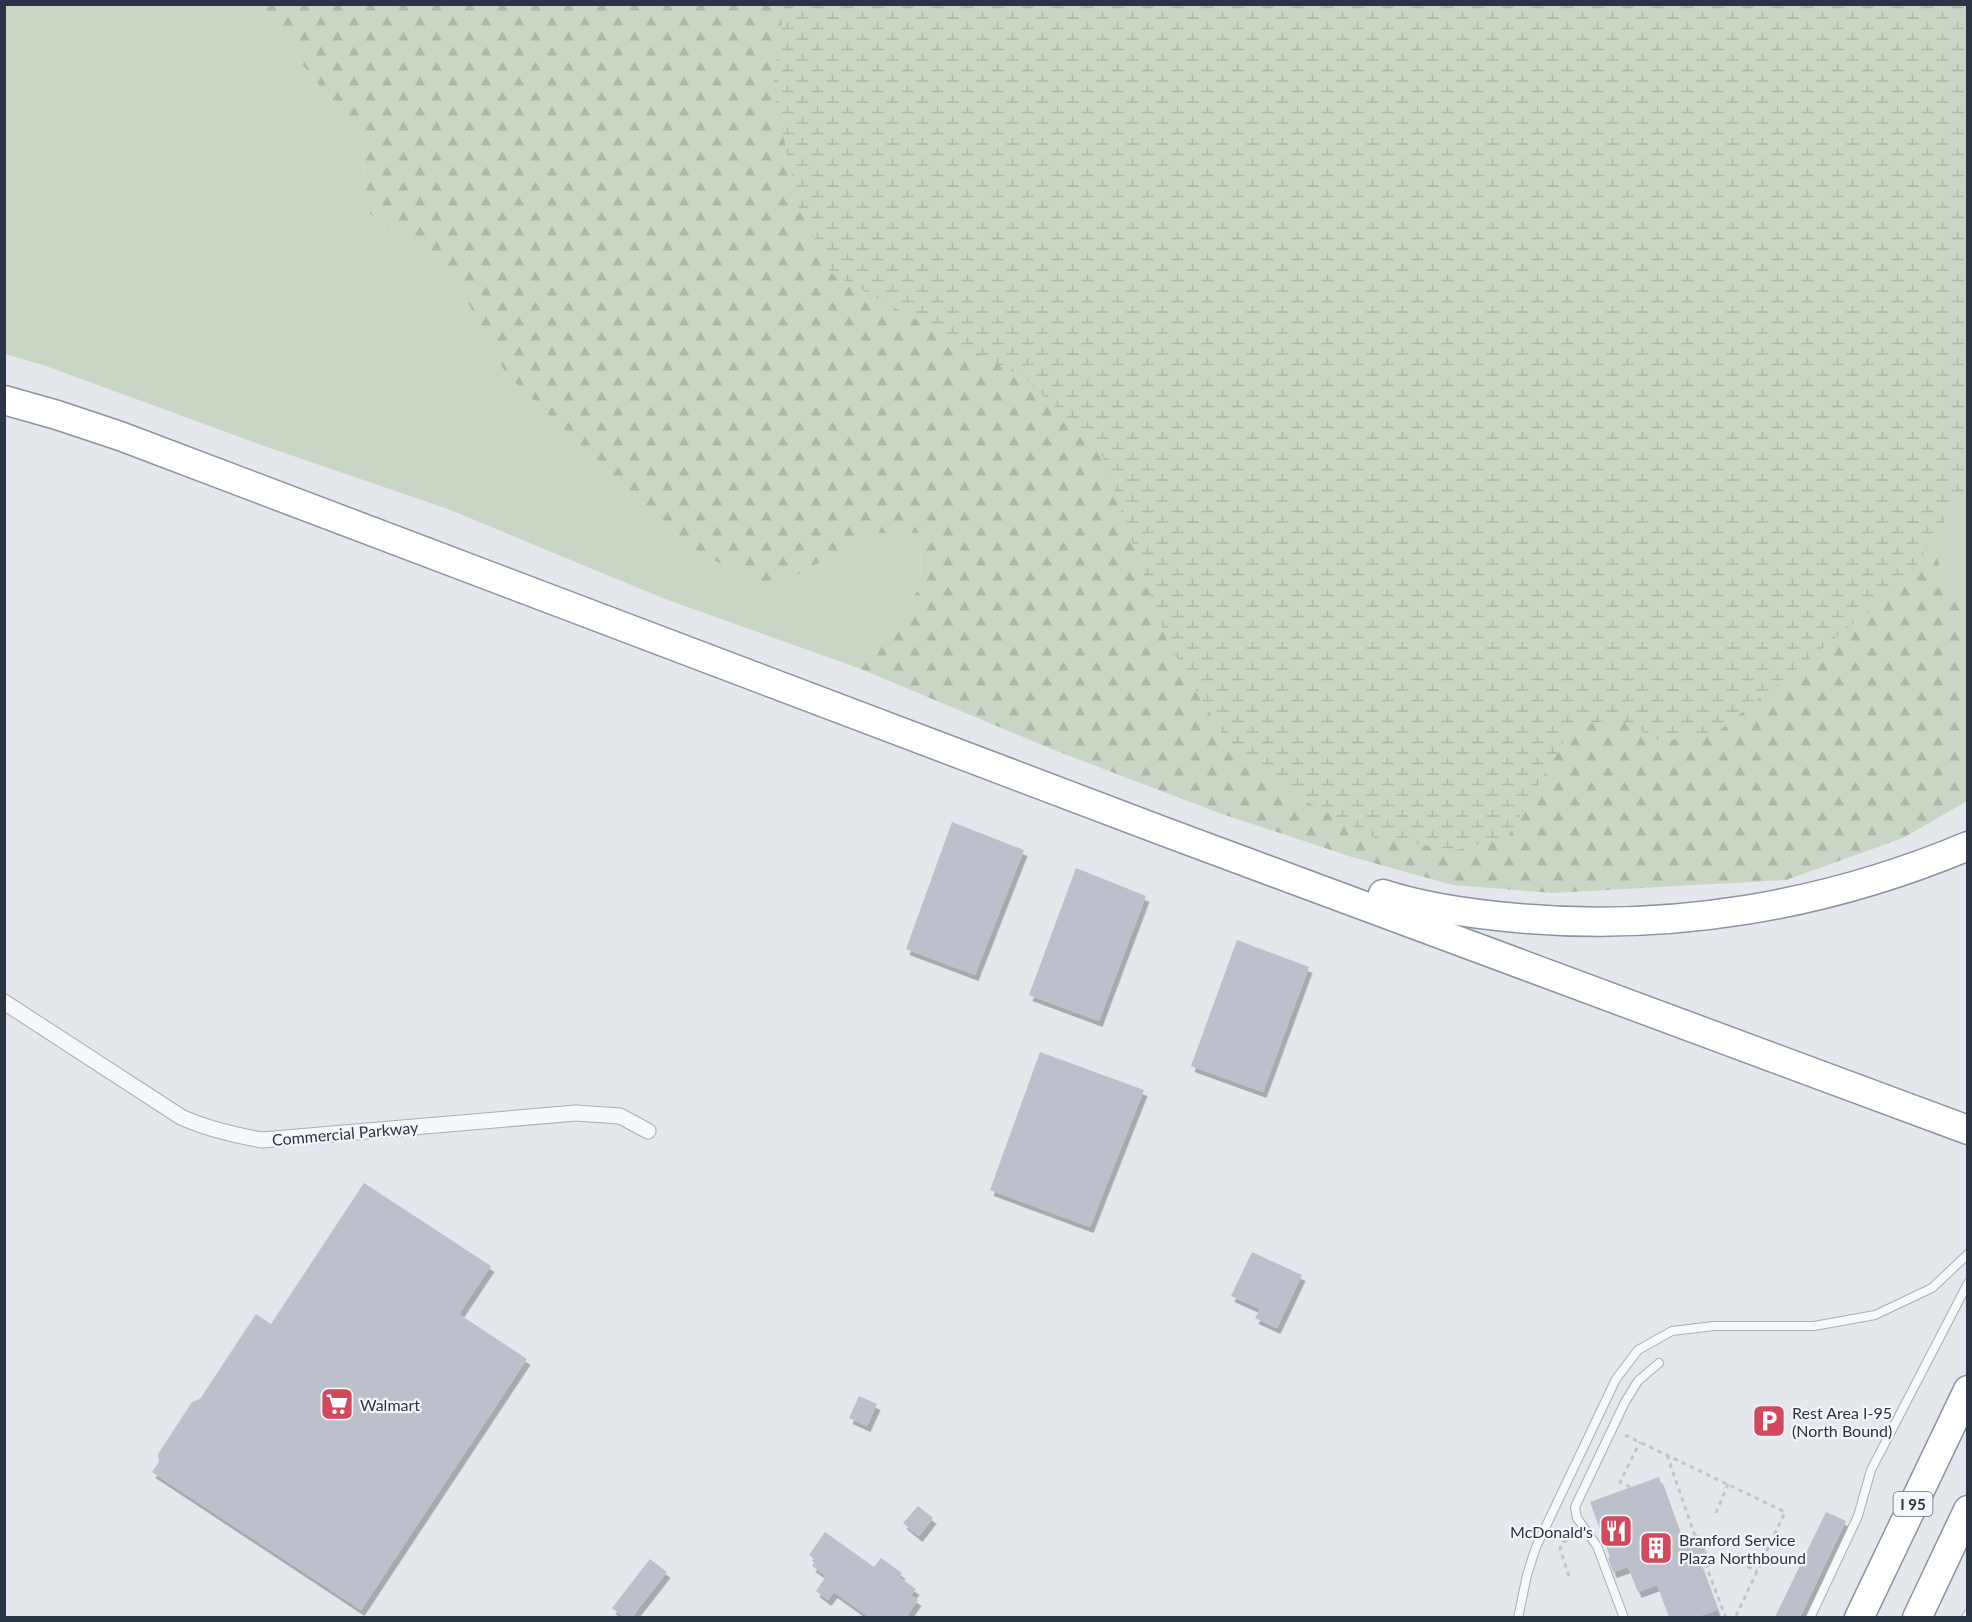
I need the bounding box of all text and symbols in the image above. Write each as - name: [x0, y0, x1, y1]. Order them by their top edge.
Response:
- street label: Commercial Parkway: [271, 1117, 420, 1149]
- supermarket icon: Walmart: [319, 1386, 355, 1422]
- place label: Walmart: [360, 1395, 420, 1414]
- parking icon: Rest Area I-95 (North Bound): [1751, 1403, 1787, 1439]
- place label: Rest Area I-95 (North Bound): [1792, 1403, 1892, 1440]
- road number: I 95: [1894, 1492, 1932, 1516]
- restaurant icon: McDonald's: [1598, 1513, 1634, 1549]
- place label: McDonald's: [1510, 1522, 1593, 1541]
- building icon: Branford Service Plaza Northbound: [1638, 1530, 1674, 1566]
- place label: Branford Service Plaza Northbound: [1679, 1530, 1806, 1567]

